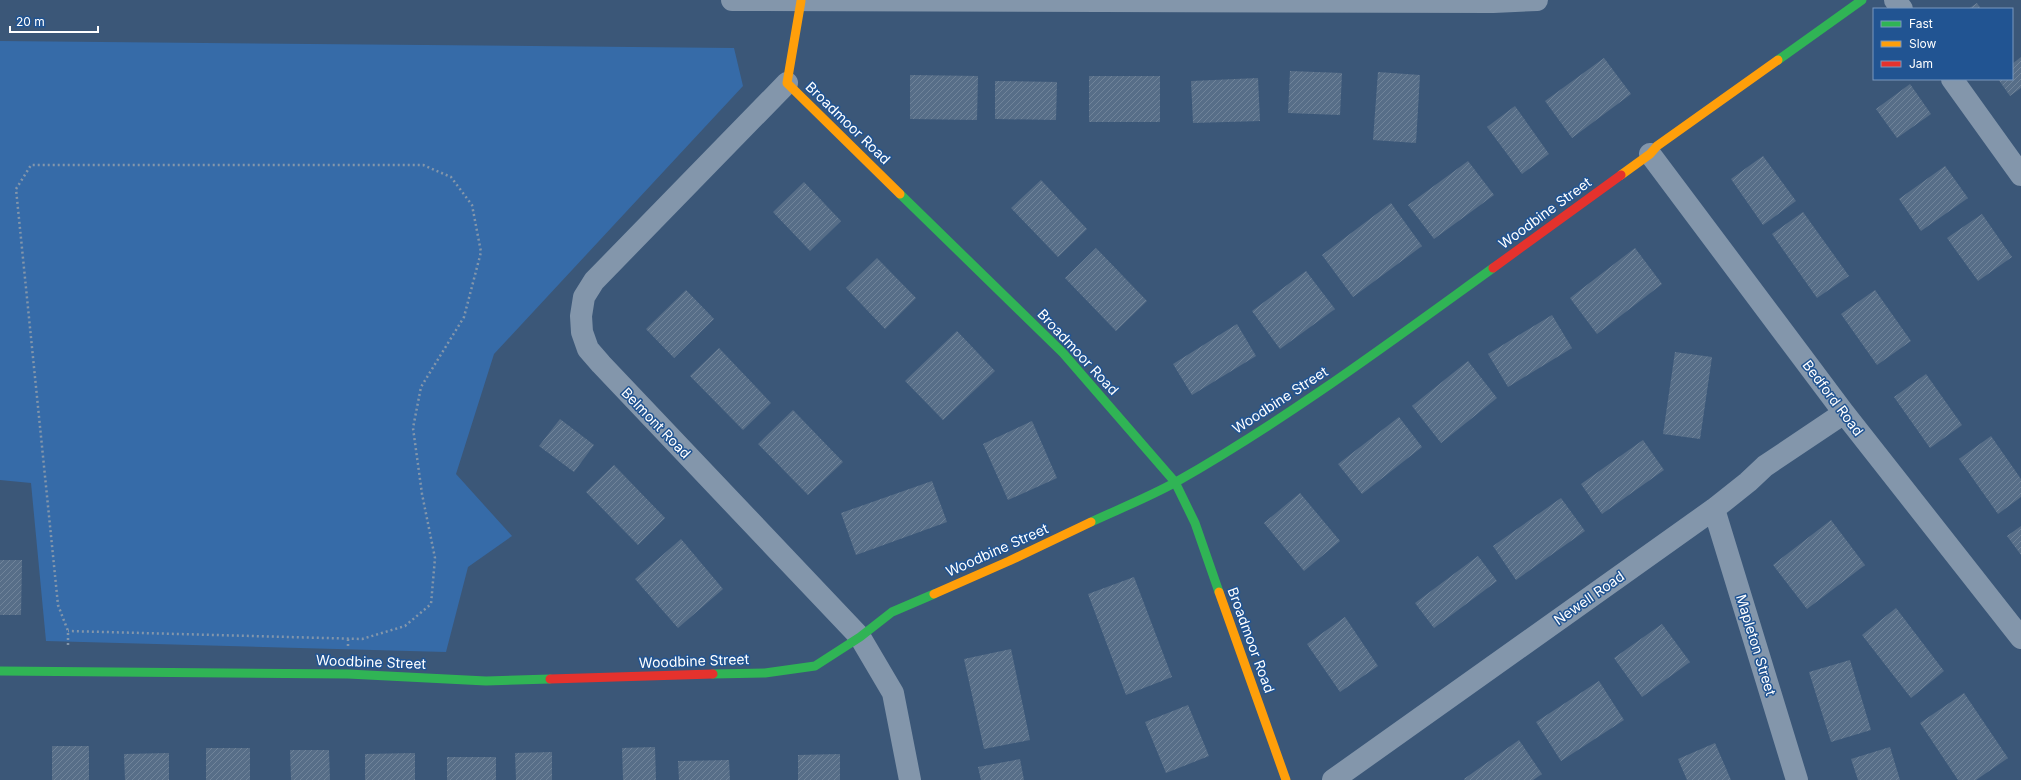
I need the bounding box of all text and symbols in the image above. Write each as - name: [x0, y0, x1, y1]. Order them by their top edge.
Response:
- scale bar: [10, 8, 98, 34]
- legend: [1873, 8, 2013, 80]
- text: 20 m: [16, 14, 45, 29]
- text: Fast: [1909, 16, 1933, 31]
- text: Slow: [1909, 36, 1937, 51]
- text: Jam: [1909, 56, 1933, 71]
- street label: Broadmoor Road: [802, 78, 894, 167]
- street label: Woodbine Street: [1495, 173, 1595, 252]
- street label: Broadmoor Road: [1034, 305, 1123, 398]
- street label: Bedford Road: [1799, 356, 1867, 439]
- street label: Woodbine Street: [1229, 362, 1331, 437]
- street label: Belmont Road: [618, 384, 694, 462]
- street label: Woodbine Street: [943, 519, 1051, 580]
- street label: Newell Road: [1550, 567, 1627, 628]
- street label: Broadmoor Road: [1224, 585, 1278, 695]
- street label: Mapleton Street: [1733, 592, 1780, 698]
- street label: Woodbine Street: [639, 650, 750, 671]
- street label: Woodbine Street: [316, 651, 427, 672]

